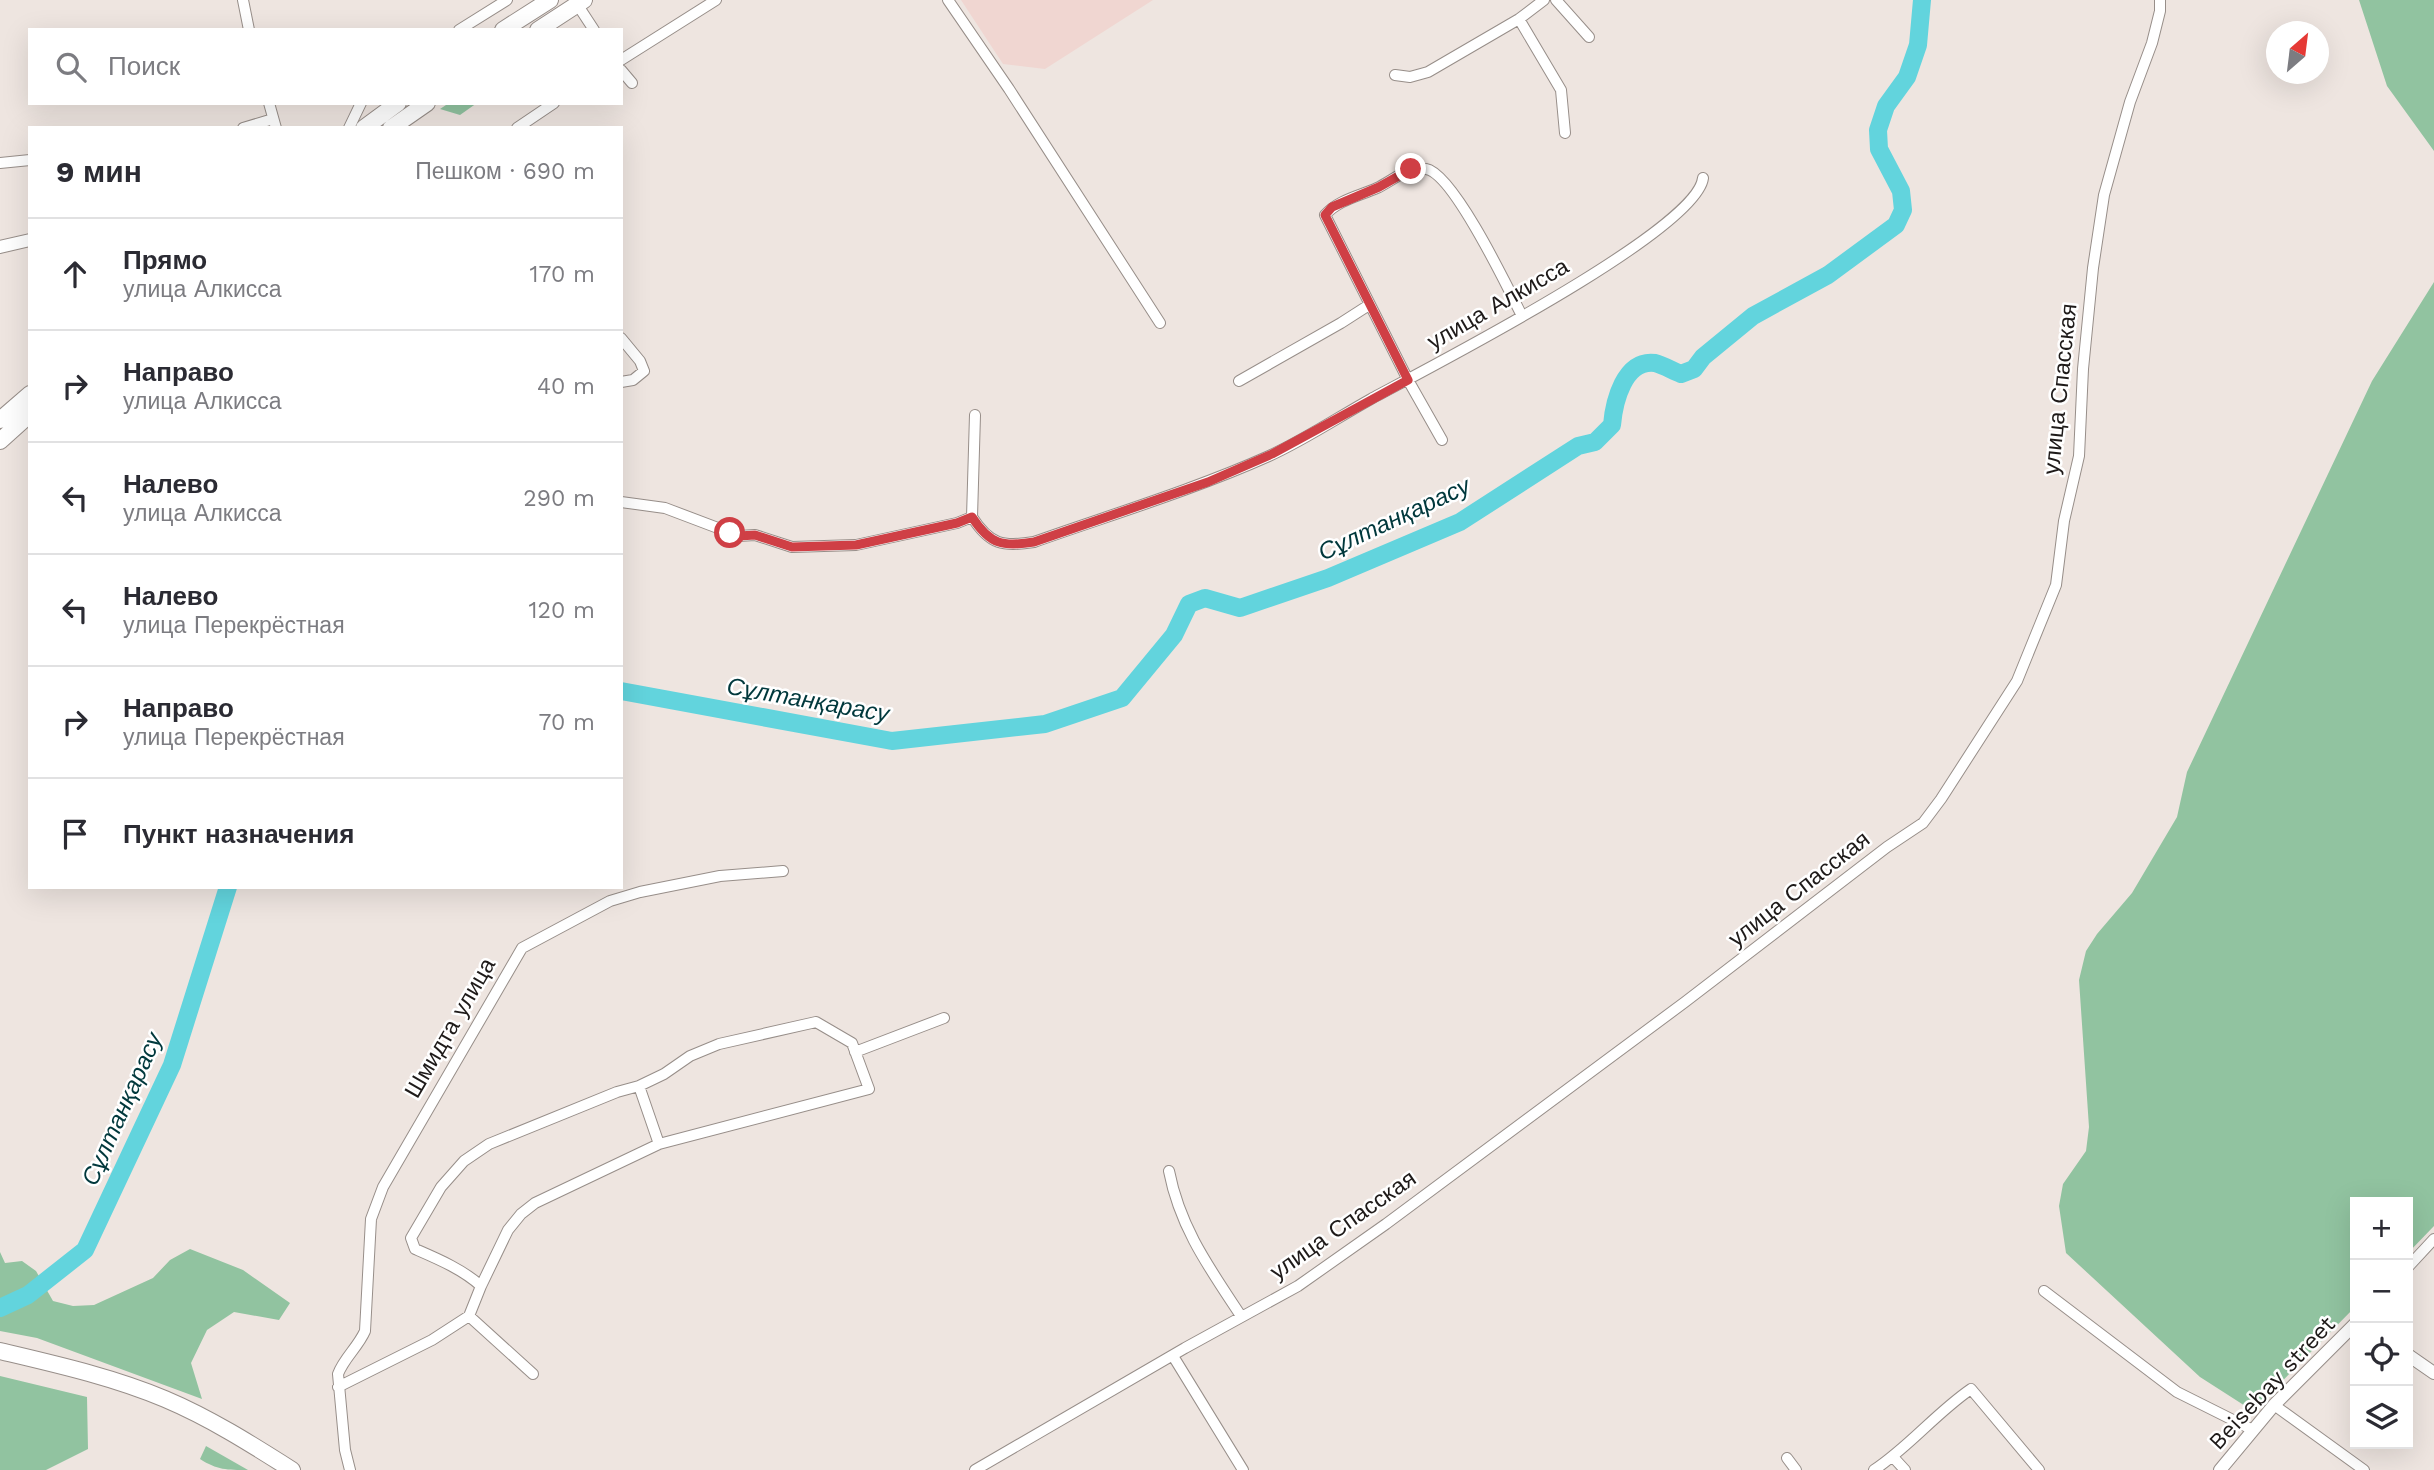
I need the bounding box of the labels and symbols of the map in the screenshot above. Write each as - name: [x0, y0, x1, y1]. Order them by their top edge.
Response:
- north arrow: [2266, 21, 2329, 84]
- route end: [1395, 153, 1426, 184]
- street label: улица Алкисса: [1423, 253, 1574, 355]
- street label: улица Спасская: [2038, 302, 2082, 476]
- water label: Сұлтанқарасу: [1314, 471, 1476, 566]
- route start: [714, 517, 745, 548]
- water label: Сұлтанқарасу: [725, 672, 893, 728]
- street label: улица Спасская: [1723, 825, 1875, 953]
- street label: Шмидта улица: [399, 953, 501, 1103]
- water label: Сұлтанқарасу: [76, 1026, 169, 1190]
- street label: улица Спасская: [1265, 1165, 1421, 1285]
- street label: Beisebay street: [2203, 1311, 2341, 1455]

